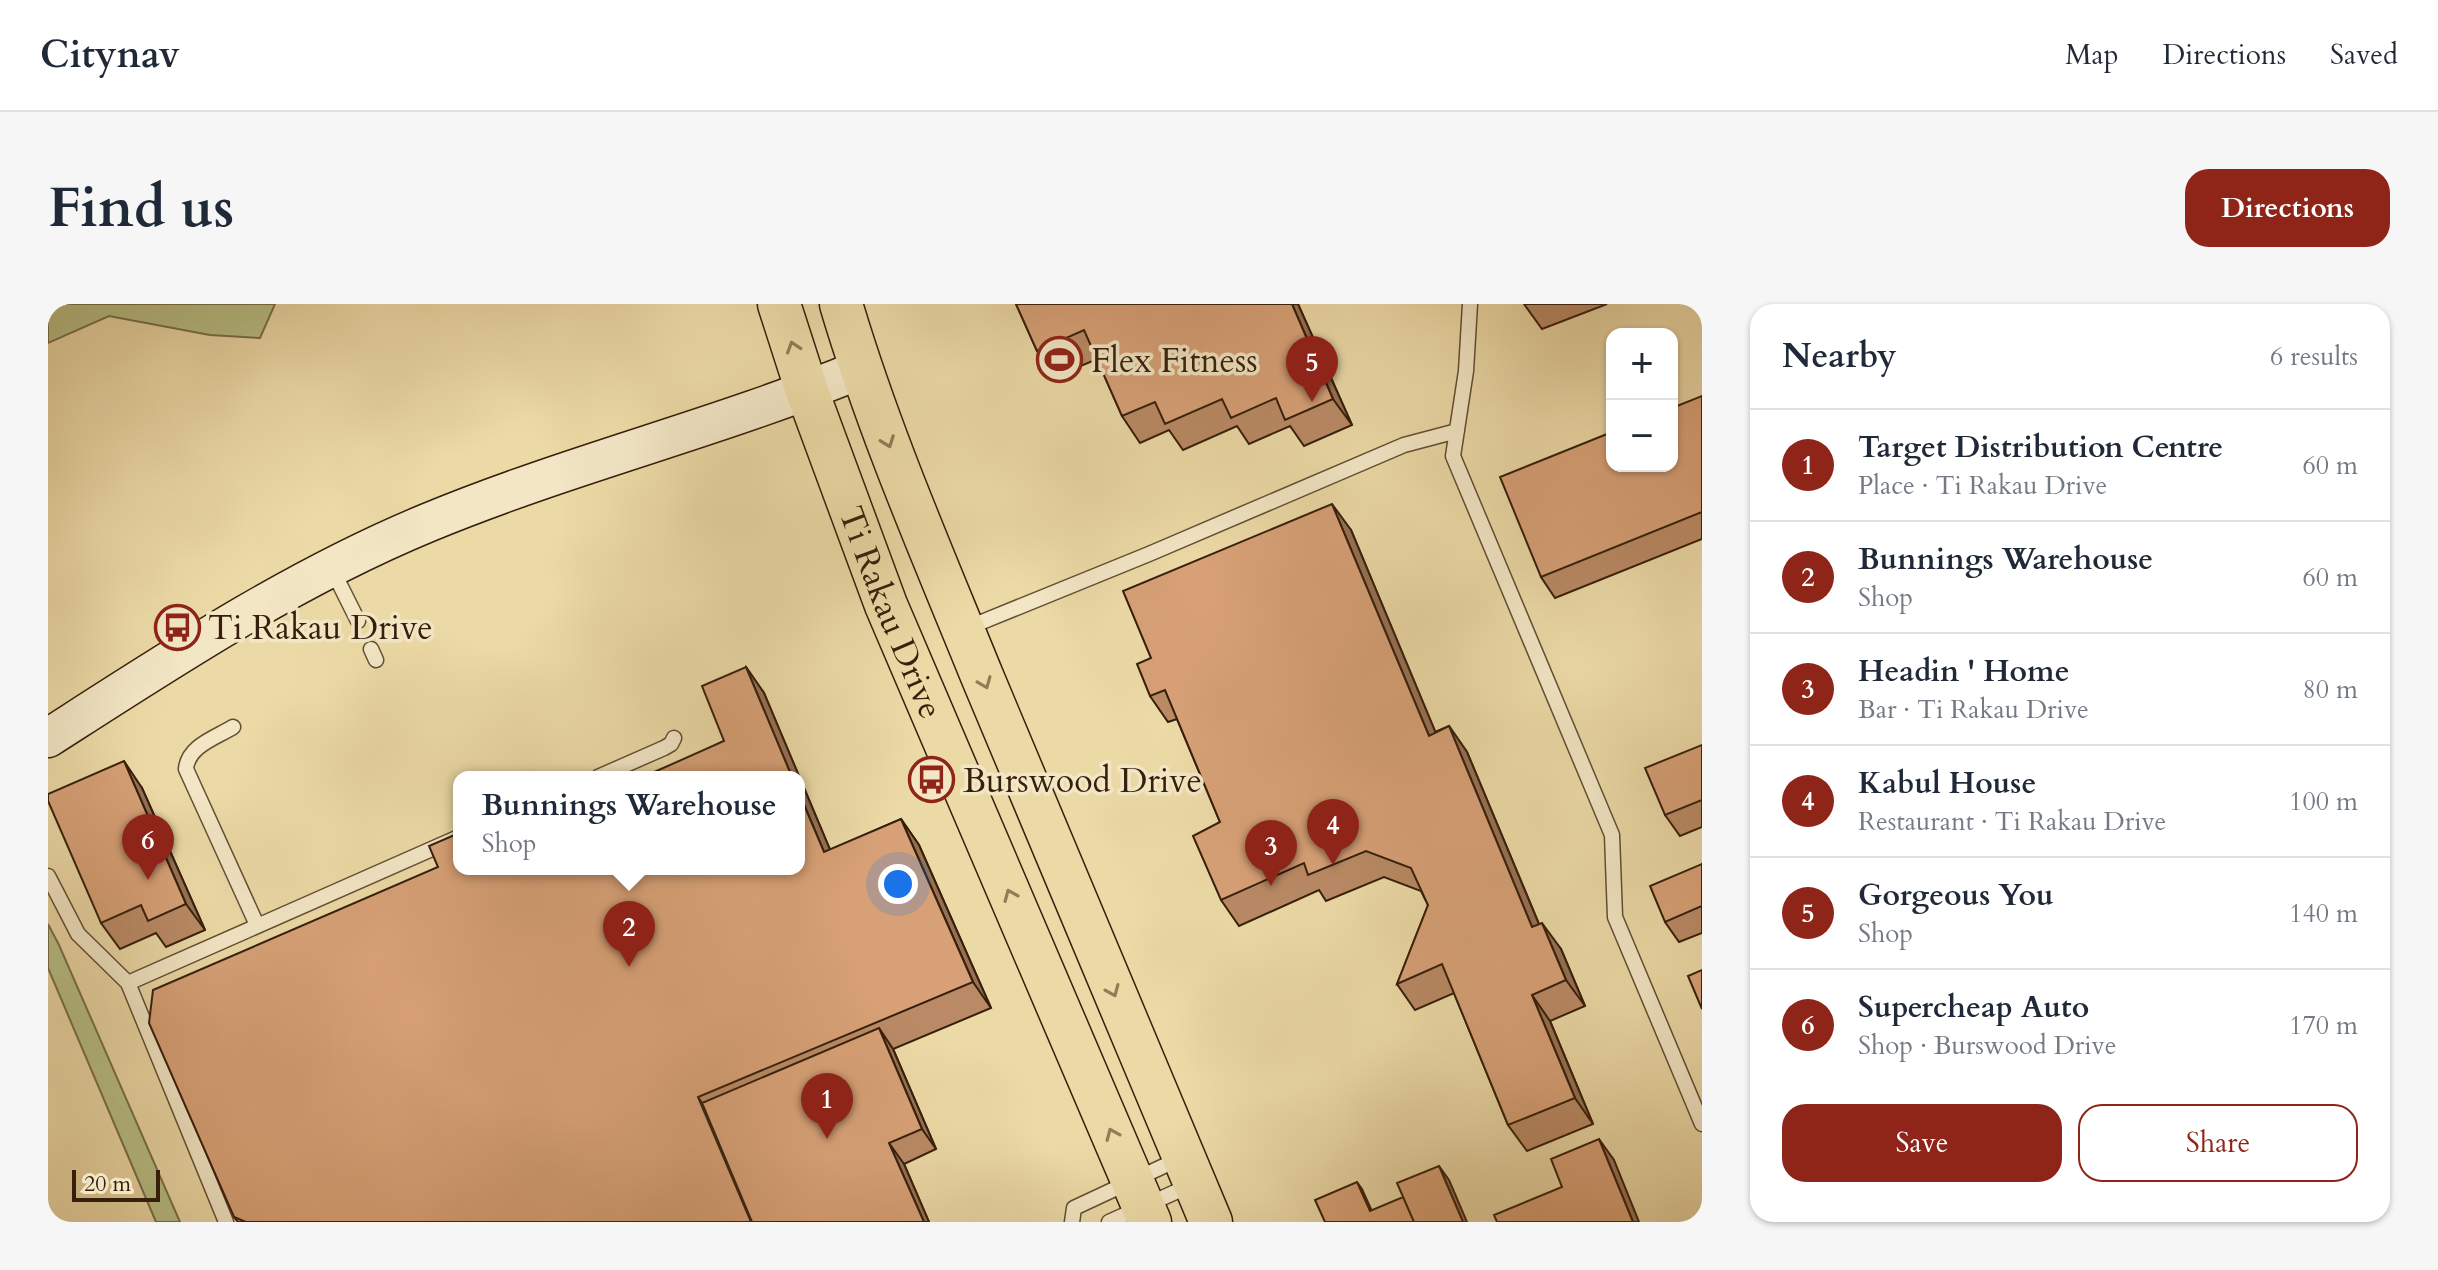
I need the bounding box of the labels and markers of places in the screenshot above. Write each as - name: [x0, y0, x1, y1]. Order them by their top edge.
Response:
- sports icon: Flex Fitness: [1036, 336, 1084, 384]
- pin: 5: [1286, 336, 1338, 402]
- place label: Flex Fitness: [1091, 338, 1258, 384]
- bus stop icon: Ti Rakau Drive: [153, 603, 201, 651]
- place label: Ti Rakau Drive: [208, 605, 433, 651]
- bus stop icon: Burswood Drive: [908, 756, 956, 804]
- place label: Burswood Drive: [963, 758, 1202, 804]
- pin: 4: [1307, 799, 1359, 865]
- pin: 6: [122, 814, 174, 880]
- pin: 3: [1245, 820, 1297, 886]
- pin: 2: [603, 901, 655, 967]
- pin: 1: [801, 1073, 853, 1139]

